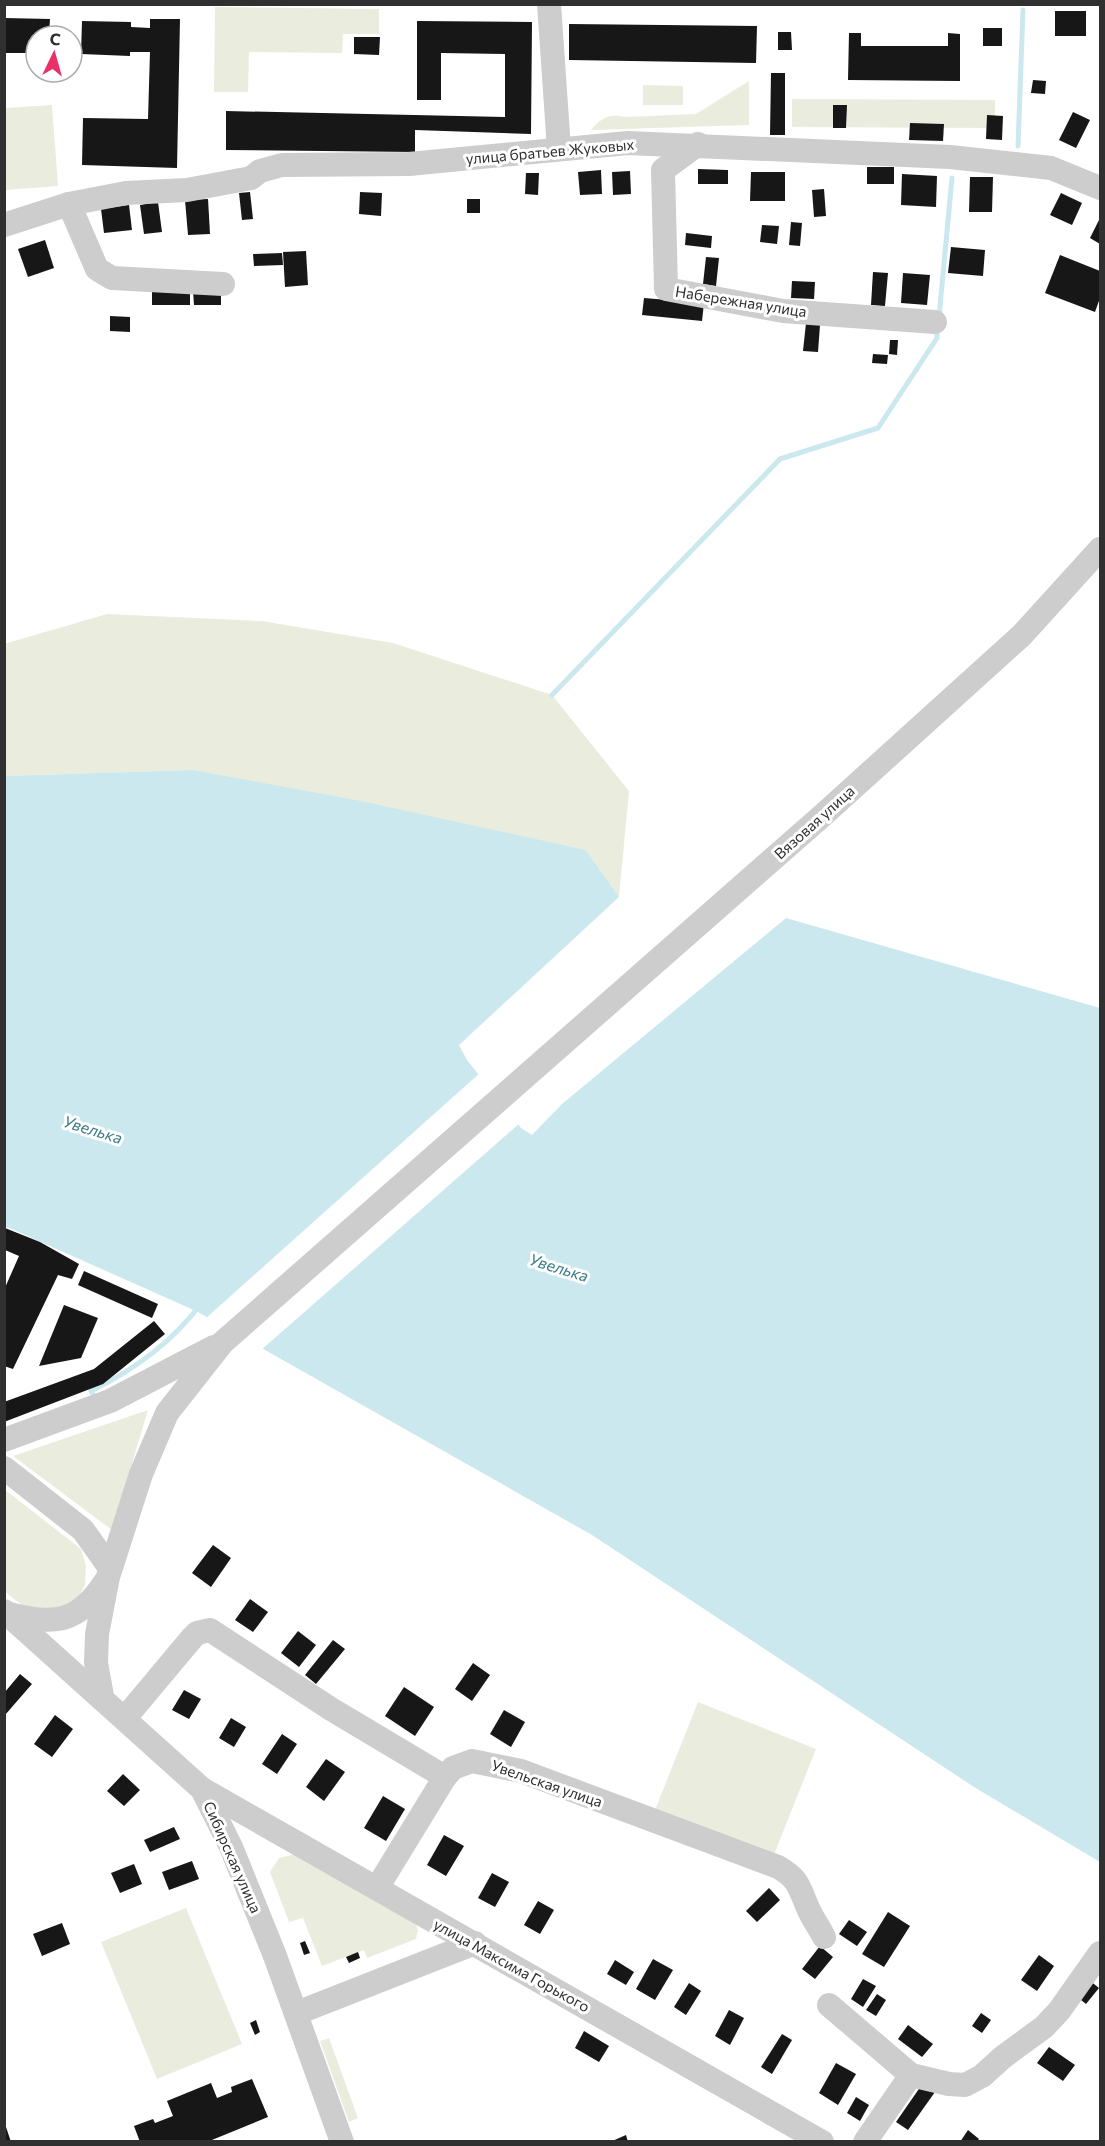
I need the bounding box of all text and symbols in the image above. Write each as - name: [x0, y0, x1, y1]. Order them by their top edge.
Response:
- north arrow: [24, 24, 84, 84]
- text: С: [49, 29, 62, 49]
- street label: улица братьев Жуковых: [465, 135, 635, 167]
- street label: Набережная улица: [674, 282, 808, 320]
- street label: Вязовая улица: [770, 781, 858, 863]
- water label: Увелька: [61, 1111, 125, 1147]
- water label: Увелька: [527, 1249, 591, 1285]
- street label: Увельская улица: [489, 1756, 605, 1810]
- street label: Сибирская улица: [200, 1798, 266, 1916]
- street label: улица Максима Горького: [431, 1915, 593, 2015]

